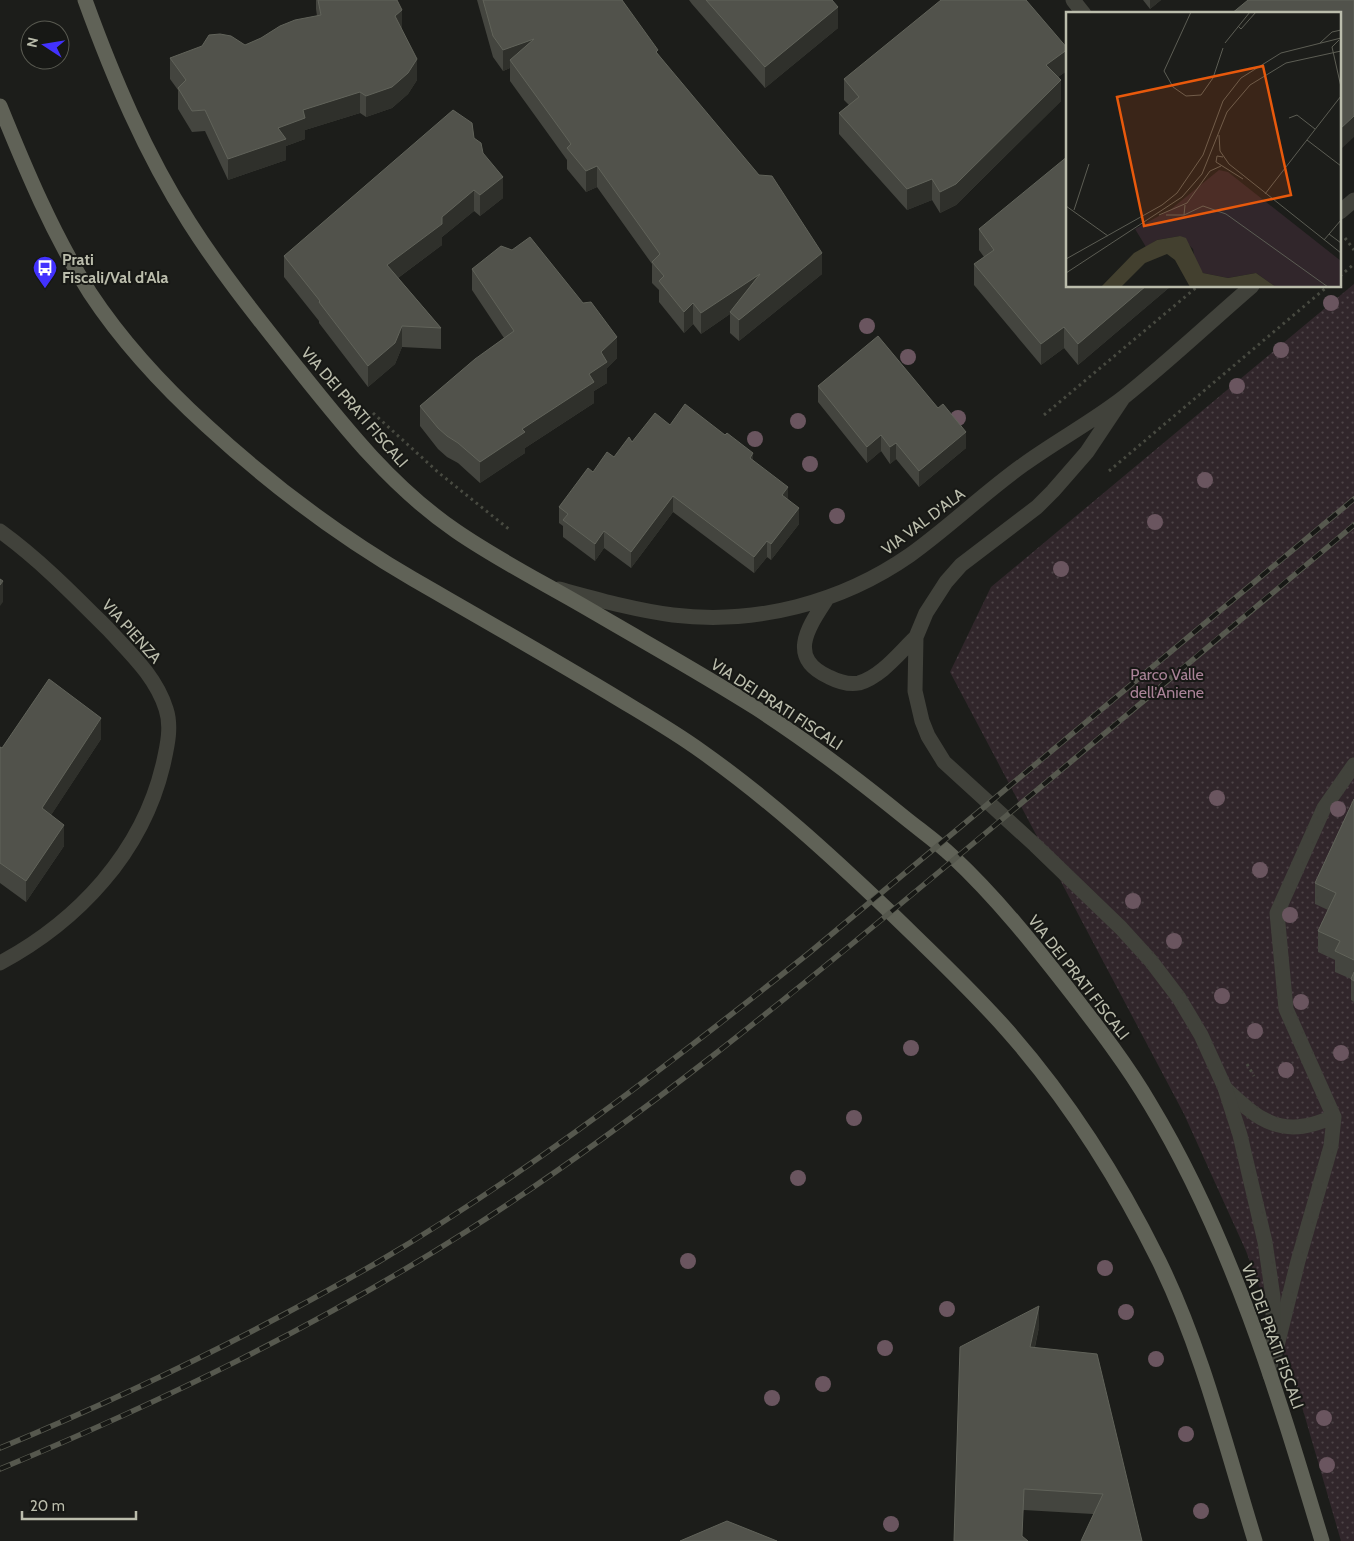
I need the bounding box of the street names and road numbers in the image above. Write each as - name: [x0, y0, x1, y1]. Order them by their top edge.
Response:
- street label: VIA DEI PRATI FISCALI: [297, 343, 412, 471]
- street label: VIA VAL D'ALA: [878, 484, 969, 559]
- street label: VIA PIENZA: [98, 596, 165, 667]
- street label: VIA DEI PRATI FISCALI: [707, 655, 846, 754]
- street label: VIA DEI PRATI FISCALI: [1024, 911, 1133, 1043]
- street label: VIA DEI PRATI FISCALI: [1237, 1261, 1308, 1411]

